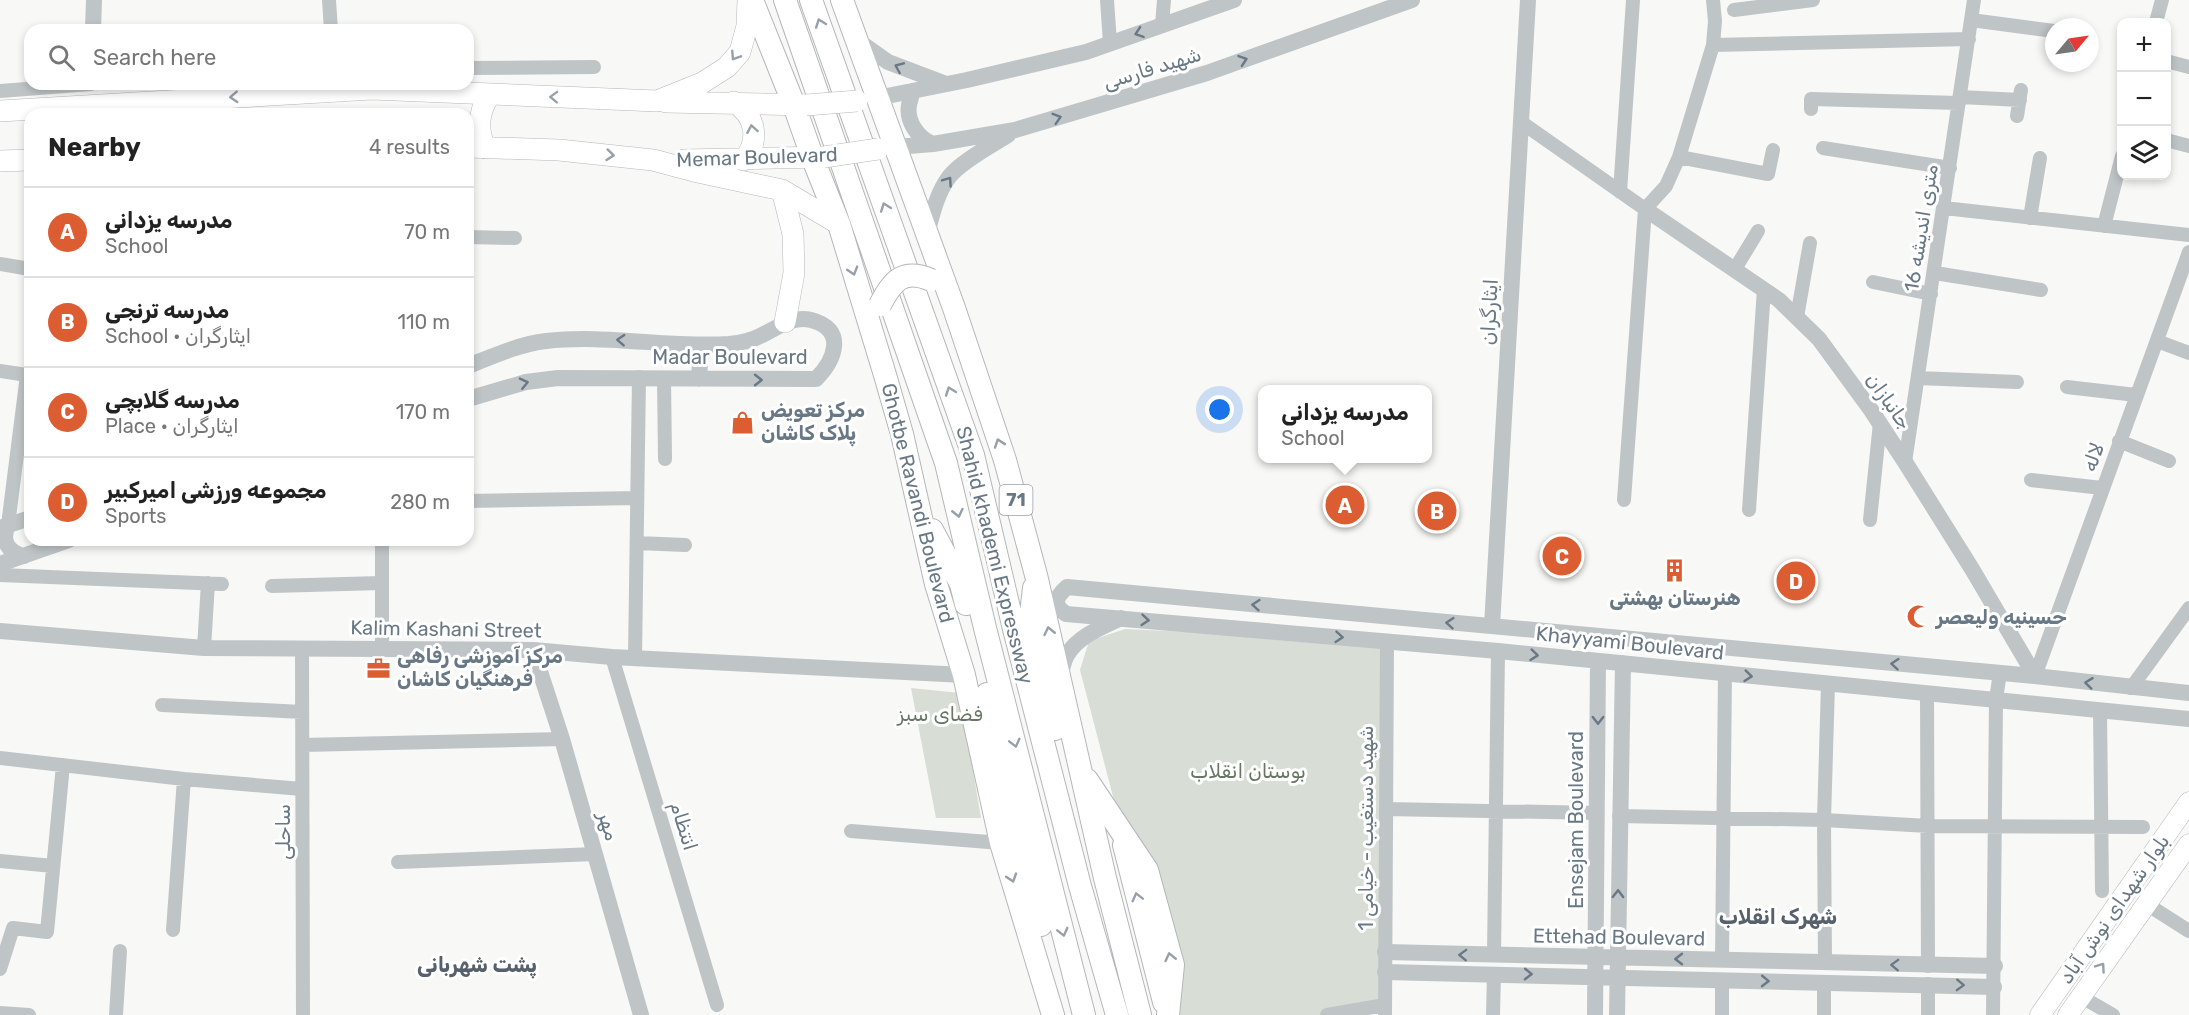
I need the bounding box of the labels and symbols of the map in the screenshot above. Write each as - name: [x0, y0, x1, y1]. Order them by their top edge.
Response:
- one-way arrow: [814, 18, 827, 29]
- north arrow: [2045, 18, 2099, 72]
- one-way arrow: [1134, 26, 1145, 39]
- street label: شهید فارسی: [1100, 42, 1204, 94]
- one-way arrow: [731, 49, 742, 60]
- one-way arrow: [1237, 55, 1248, 68]
- one-way arrow: [895, 62, 906, 74]
- one-way arrow: [229, 90, 238, 103]
- one-way arrow: [550, 91, 559, 104]
- one-way arrow: [1051, 113, 1062, 125]
- one-way arrow: [747, 124, 759, 134]
- street label: Memar Boulevard: [676, 142, 838, 172]
- one-way arrow: [606, 149, 615, 161]
- street label: 16 متری اندیشه: [1899, 163, 1943, 293]
- one-way arrow: [941, 176, 952, 187]
- one-way arrow: [879, 202, 892, 213]
- one-way arrow: [846, 265, 858, 276]
- street label: ایثارگران: [1475, 278, 1503, 346]
- one-way arrow: [617, 334, 626, 347]
- street label: Madar Boulevard: [652, 345, 808, 369]
- street label: جانبازان: [1861, 368, 1917, 434]
- one-way arrow: [753, 374, 762, 386]
- one-way arrow: [519, 377, 529, 390]
- street label: Ghotbe Ravandi Boulevard: [877, 381, 959, 625]
- one-way arrow: [945, 386, 958, 397]
- your location: [1205, 395, 1234, 424]
- place label: مرکز تعویض پلاک کاشان: [761, 398, 865, 447]
- shop icon: مرکز تعویض پلاک کاشان: [730, 409, 756, 435]
- street label: Shahid khademi Expressway: [951, 424, 1039, 686]
- one-way arrow: [994, 438, 1006, 449]
- street label: لاله: [2077, 439, 2109, 475]
- pin: A: [1326, 482, 1364, 528]
- road number: 71: [1000, 485, 1032, 515]
- pin: B: [1418, 488, 1456, 534]
- one-way arrow: [951, 508, 964, 518]
- pin: C: [1542, 534, 1582, 578]
- building icon: هنرستان بهشتی: [1662, 557, 1688, 583]
- pin: D: [1776, 558, 1816, 604]
- place label: هنرستان بهشتی: [1609, 586, 1741, 610]
- one-way arrow: [1251, 599, 1260, 612]
- mosque icon: حسینیه ولیعصر: [1905, 604, 1931, 630]
- place label: حسینیه ولیعصر: [1935, 605, 2067, 629]
- one-way arrow: [1141, 614, 1150, 627]
- street label: Kalim Kashani Street: [350, 615, 542, 643]
- one-way arrow: [1445, 616, 1454, 629]
- street label: Khayyami Boulevard: [1535, 621, 1725, 665]
- one-way arrow: [1043, 627, 1056, 637]
- one-way arrow: [1335, 630, 1344, 643]
- place label: مرکز آموزشی رفاهی فرهنگیان کاشان: [397, 644, 563, 691]
- one-way arrow: [1529, 648, 1538, 661]
- office icon: مرکز آموزشی رفاهی فرهنگیان کاشان: [366, 655, 392, 681]
- one-way arrow: [1891, 658, 1900, 671]
- one-way arrow: [1744, 669, 1753, 682]
- one-way arrow: [2084, 677, 2094, 690]
- park label: فضای سبز: [896, 702, 983, 726]
- one-way arrow: [1592, 716, 1604, 725]
- street label: شهید دستغیب - خیامی 1: [1354, 725, 1378, 931]
- street label: Ensejam Boulevard: [1564, 731, 1588, 909]
- one-way arrow: [1007, 738, 1020, 748]
- park label: بوستان انقلاب: [1190, 759, 1306, 783]
- street label: انتظام: [663, 799, 703, 854]
- street label: ساحلی: [271, 804, 295, 860]
- street label: مهر: [593, 808, 625, 843]
- street label: بلوار شهدای نوش آباد: [2053, 830, 2175, 988]
- one-way arrow: [1005, 872, 1017, 883]
- one-way arrow: [1612, 889, 1624, 898]
- one-way arrow: [1132, 892, 1145, 902]
- district label: شهرک انقلاب: [1719, 904, 1837, 930]
- street label: Ettehad Boulevard: [1533, 923, 1705, 951]
- one-way arrow: [1056, 927, 1069, 937]
- one-way arrow: [1458, 948, 1467, 961]
- district label: پشت شهربانی: [417, 952, 537, 979]
- one-way arrow: [1165, 952, 1178, 962]
- one-way arrow: [1674, 953, 1683, 966]
- one-way arrow: [1890, 958, 1899, 971]
- one-way arrow: [2094, 962, 2105, 973]
- one-way arrow: [1523, 968, 1532, 981]
- one-way arrow: [1760, 975, 1769, 987]
- one-way arrow: [1955, 979, 1964, 992]

